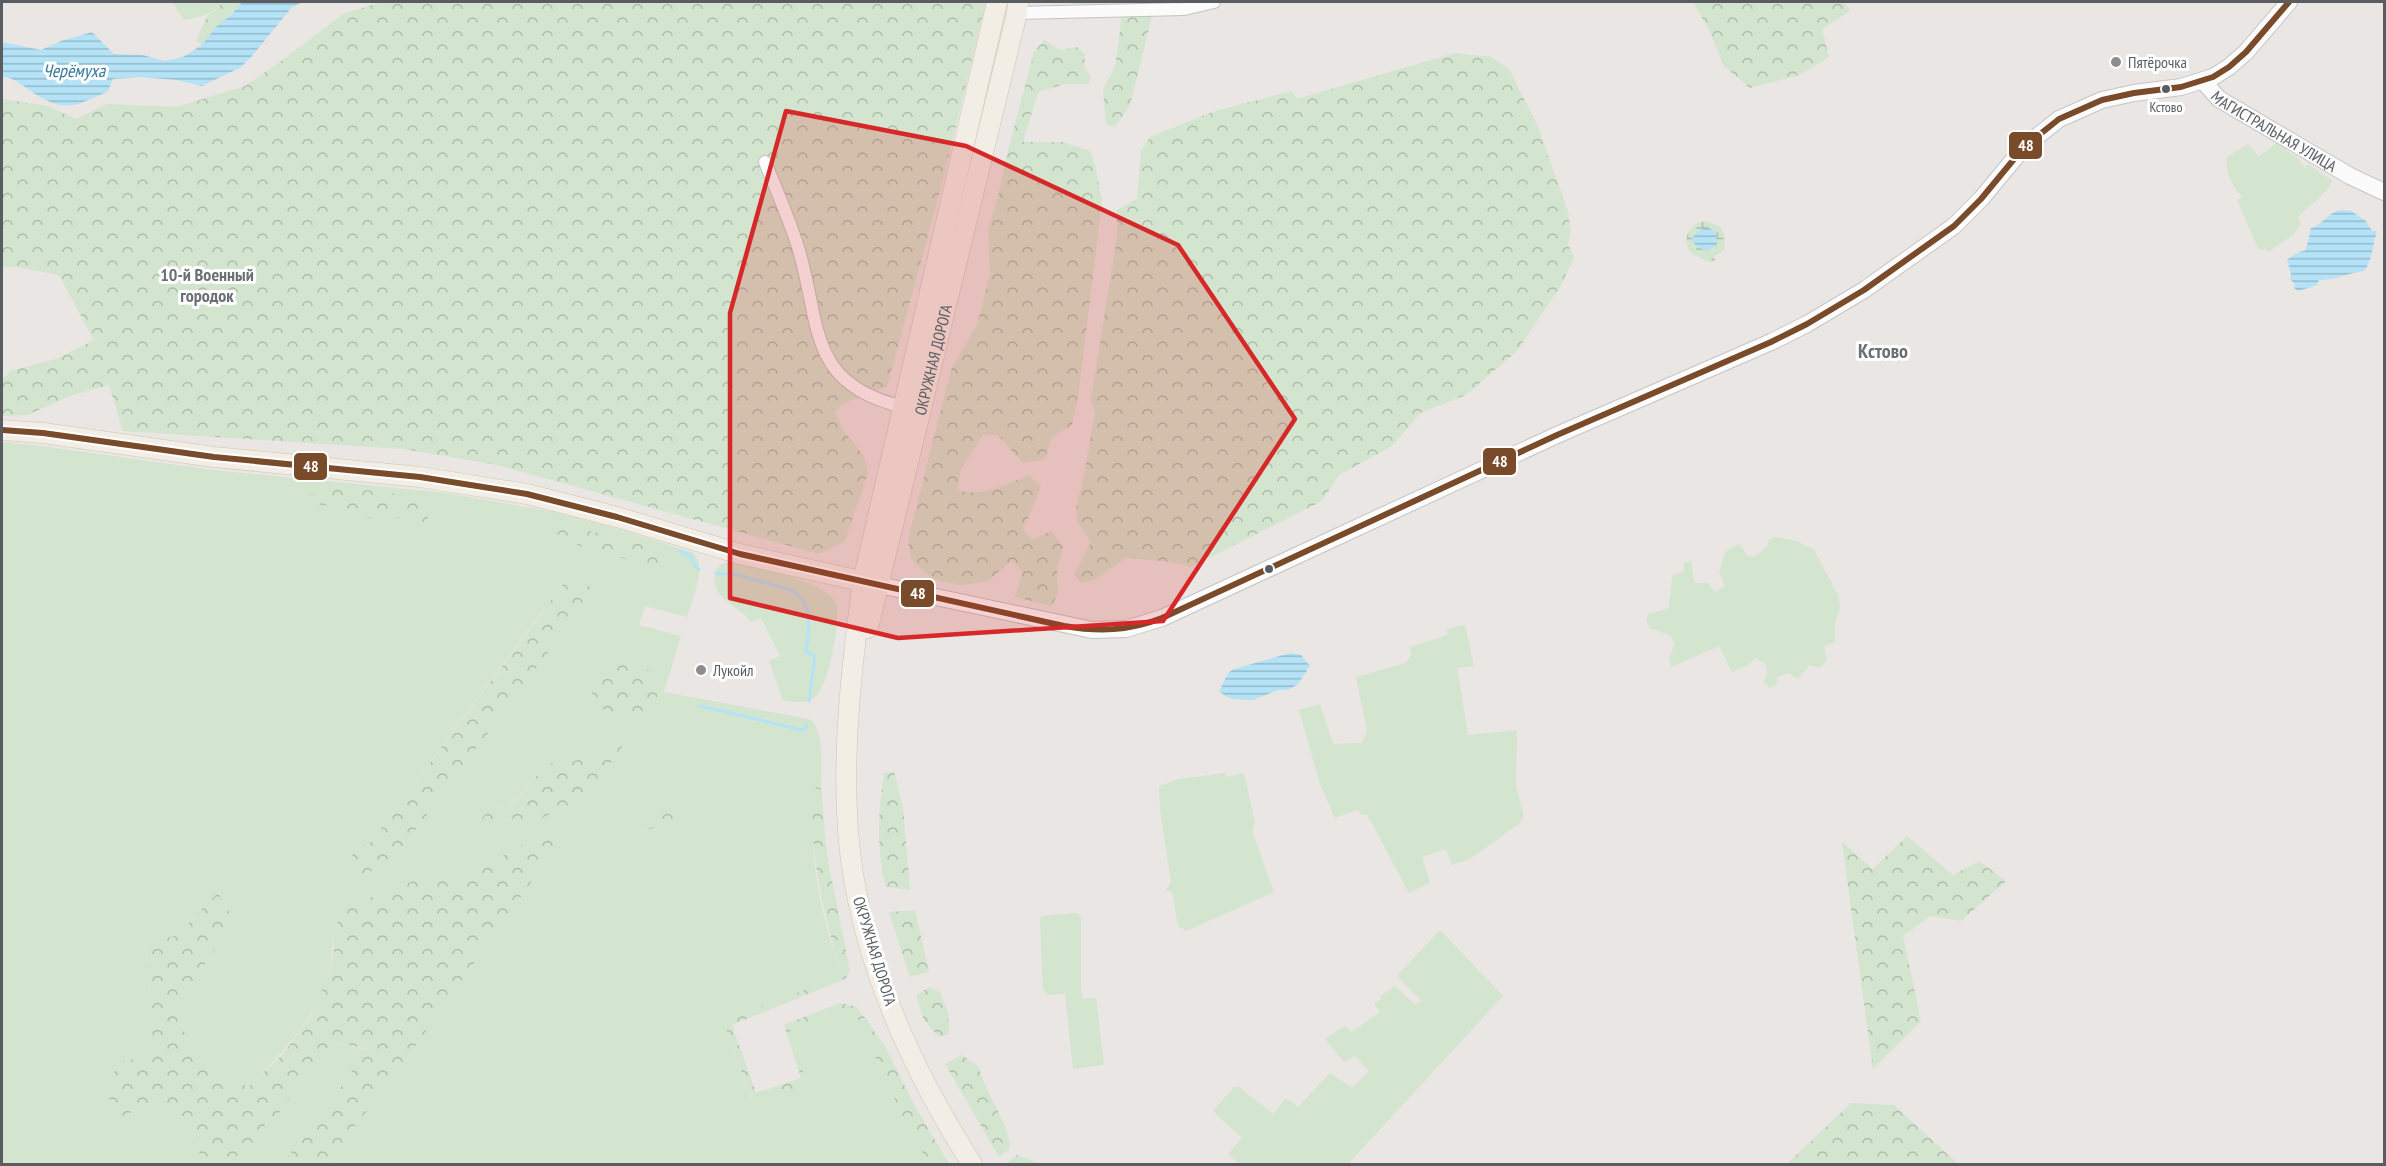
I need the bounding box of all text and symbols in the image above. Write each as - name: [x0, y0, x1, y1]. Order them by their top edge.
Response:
- place label: Пятёрочка: [2128, 52, 2187, 72]
- marker: Пятёрочка: [2109, 55, 2123, 69]
- water label: Черёмуха: [43, 59, 106, 82]
- marker: Кстово: [2160, 83, 2172, 95]
- street label: МАГИСТРАЛЬНАЯ УЛИЦА: [2207, 87, 2341, 176]
- place label: Кстово: [2149, 98, 2183, 116]
- line badge: 48: [2008, 131, 2043, 160]
- text: 48: [2018, 135, 2034, 155]
- district label: 10-й Военный городок: [160, 263, 254, 307]
- street label: ОКРУЖНАЯ ДОРОГА: [910, 302, 956, 417]
- district label: Кстово: [1858, 338, 1908, 364]
- line badge: 48: [1482, 447, 1517, 476]
- text: 48: [1492, 451, 1508, 471]
- line badge: 48: [293, 452, 328, 481]
- text: 48: [303, 456, 319, 476]
- unlabelled marker: [1263, 563, 1275, 575]
- line badge: 48: [900, 579, 935, 608]
- text: 48: [910, 583, 926, 603]
- place label: Лукойл: [712, 660, 754, 680]
- marker: Лукойл: [694, 663, 708, 677]
- street label: ОКРУЖНАЯ ДОРОГА: [849, 894, 901, 1008]

